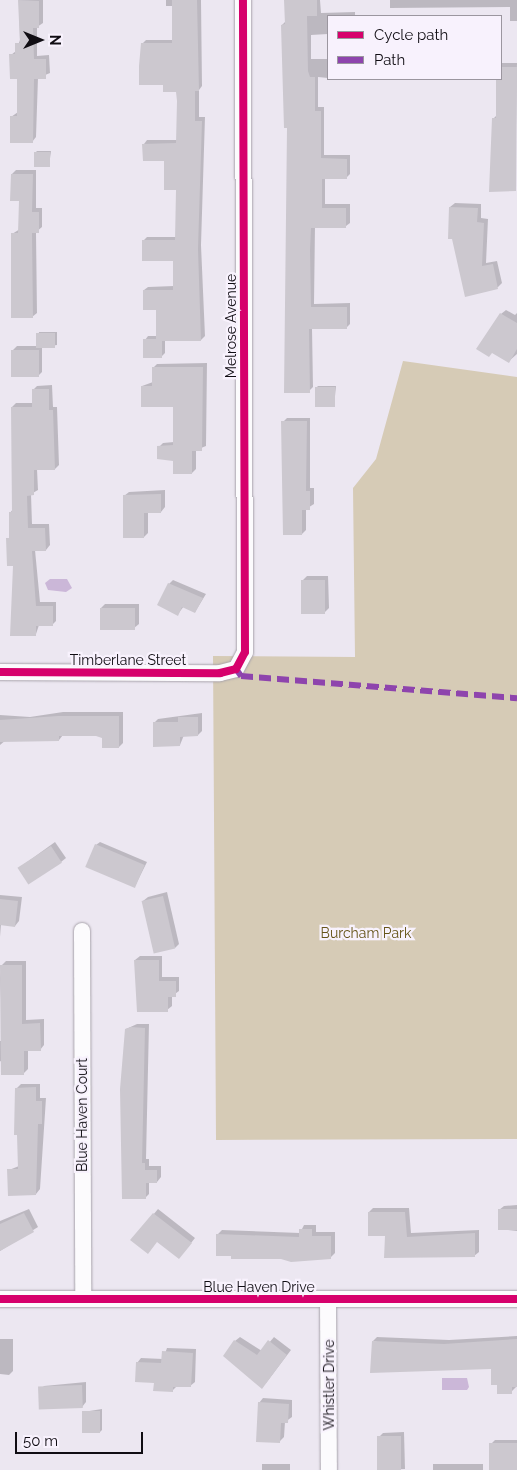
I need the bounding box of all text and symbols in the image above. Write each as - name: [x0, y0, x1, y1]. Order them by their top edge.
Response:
- north arrow: [15, 15, 65, 65]
- legend: [327, 15, 502, 80]
- text: Cycle path: [374, 26, 448, 44]
- text: N: [47, 35, 63, 45]
- text: Path: [374, 51, 405, 69]
- street label: Melrose Avenue: [223, 274, 239, 378]
- street label: Timberlane Street: [70, 652, 186, 668]
- park label: Burcham Park: [321, 925, 411, 941]
- street label: Blue Haven Court: [74, 1058, 90, 1172]
- street label: Blue Haven Drive: [203, 1279, 315, 1295]
- street label: Whistler Drive: [321, 1339, 337, 1431]
- scale bar: [18, 1422, 145, 1454]
- text: 50 m: [23, 1432, 58, 1450]

